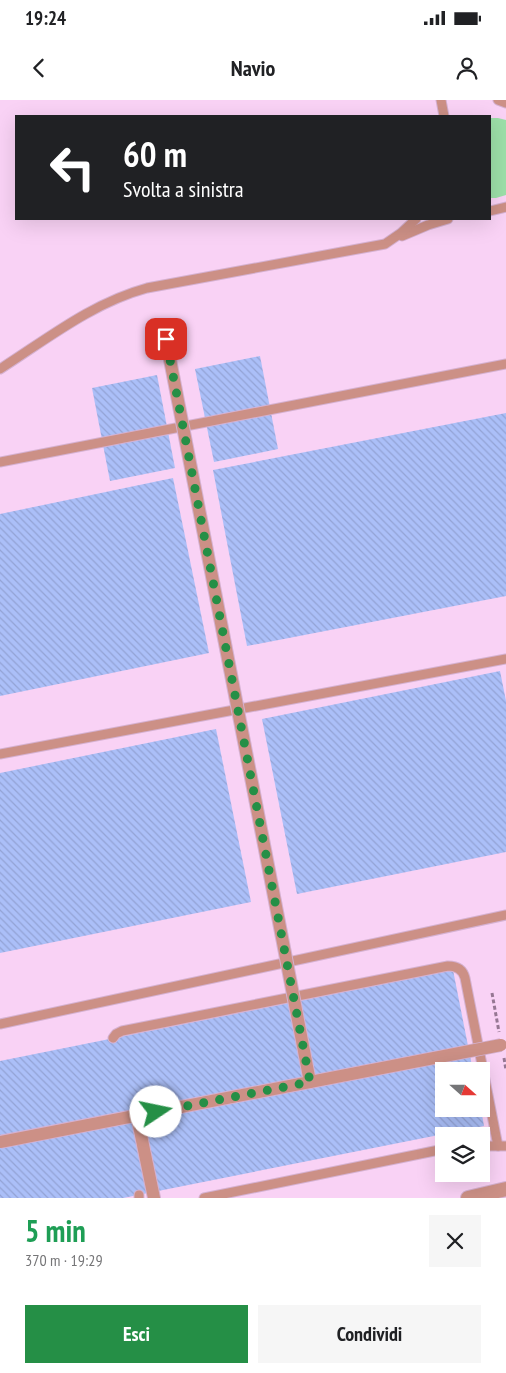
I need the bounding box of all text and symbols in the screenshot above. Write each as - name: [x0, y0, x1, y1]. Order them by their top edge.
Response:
- text: 19:24: [25, 6, 66, 30]
- icon: back: [25, 54, 53, 82]
- text: Navio: [231, 54, 275, 82]
- icon: person: [453, 54, 481, 82]
- text: 60 m: [123, 131, 187, 177]
- icon: left: [40, 135, 105, 200]
- text: Svolta a sinistra: [123, 175, 244, 203]
- pin: [145, 318, 187, 360]
- icon: arrive: [152, 325, 180, 353]
- north arrow: [435, 1062, 490, 1118]
- map controls: [435, 1062, 490, 1182]
- position arrow: [129, 1085, 181, 1137]
- button: layers: [435, 1127, 490, 1182]
- text: 5 min: [25, 1211, 86, 1250]
- button: close: [429, 1215, 481, 1267]
- text: 370 m · 19:29: [25, 1250, 103, 1270]
- button: Esci: [25, 1305, 248, 1363]
- button: Condividi: [258, 1305, 481, 1363]

